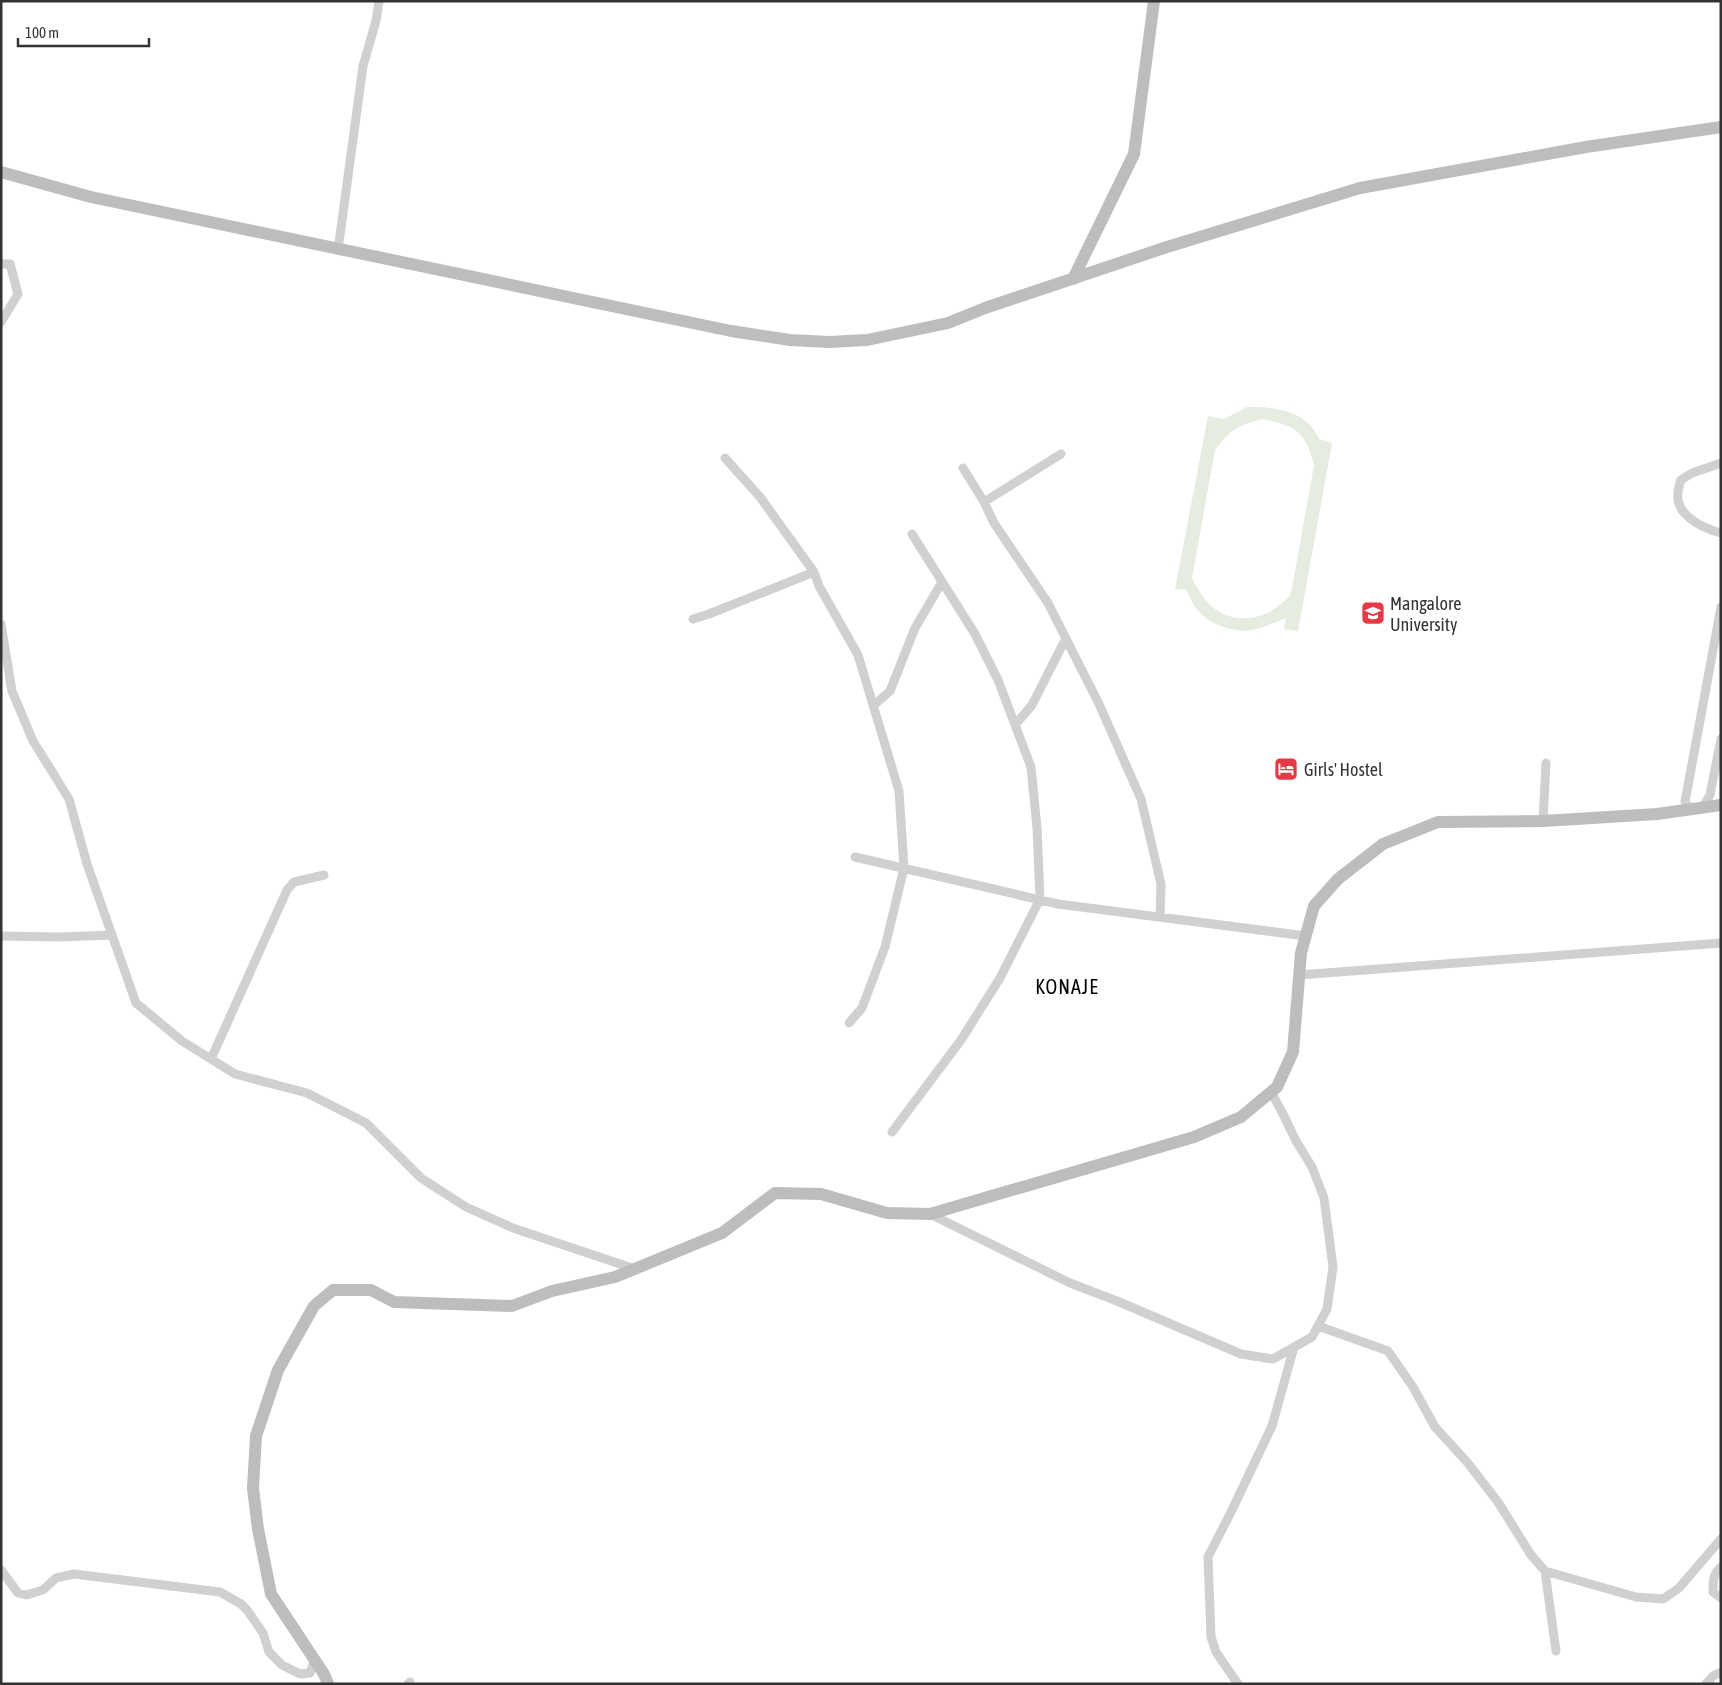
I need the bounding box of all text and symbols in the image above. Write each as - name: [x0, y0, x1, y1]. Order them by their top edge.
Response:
- scale bar: [18, 15, 149, 47]
- text: 100 m: [25, 24, 59, 41]
- place label: Mangalore University: [1390, 593, 1461, 635]
- school or university icon: Mangalore University: [1360, 600, 1386, 626]
- hotel icon: Girls' Hostel: [1273, 756, 1299, 782]
- place label: Girls' Hostel: [1304, 759, 1383, 780]
- district label: KONAJE: [1035, 975, 1099, 998]

